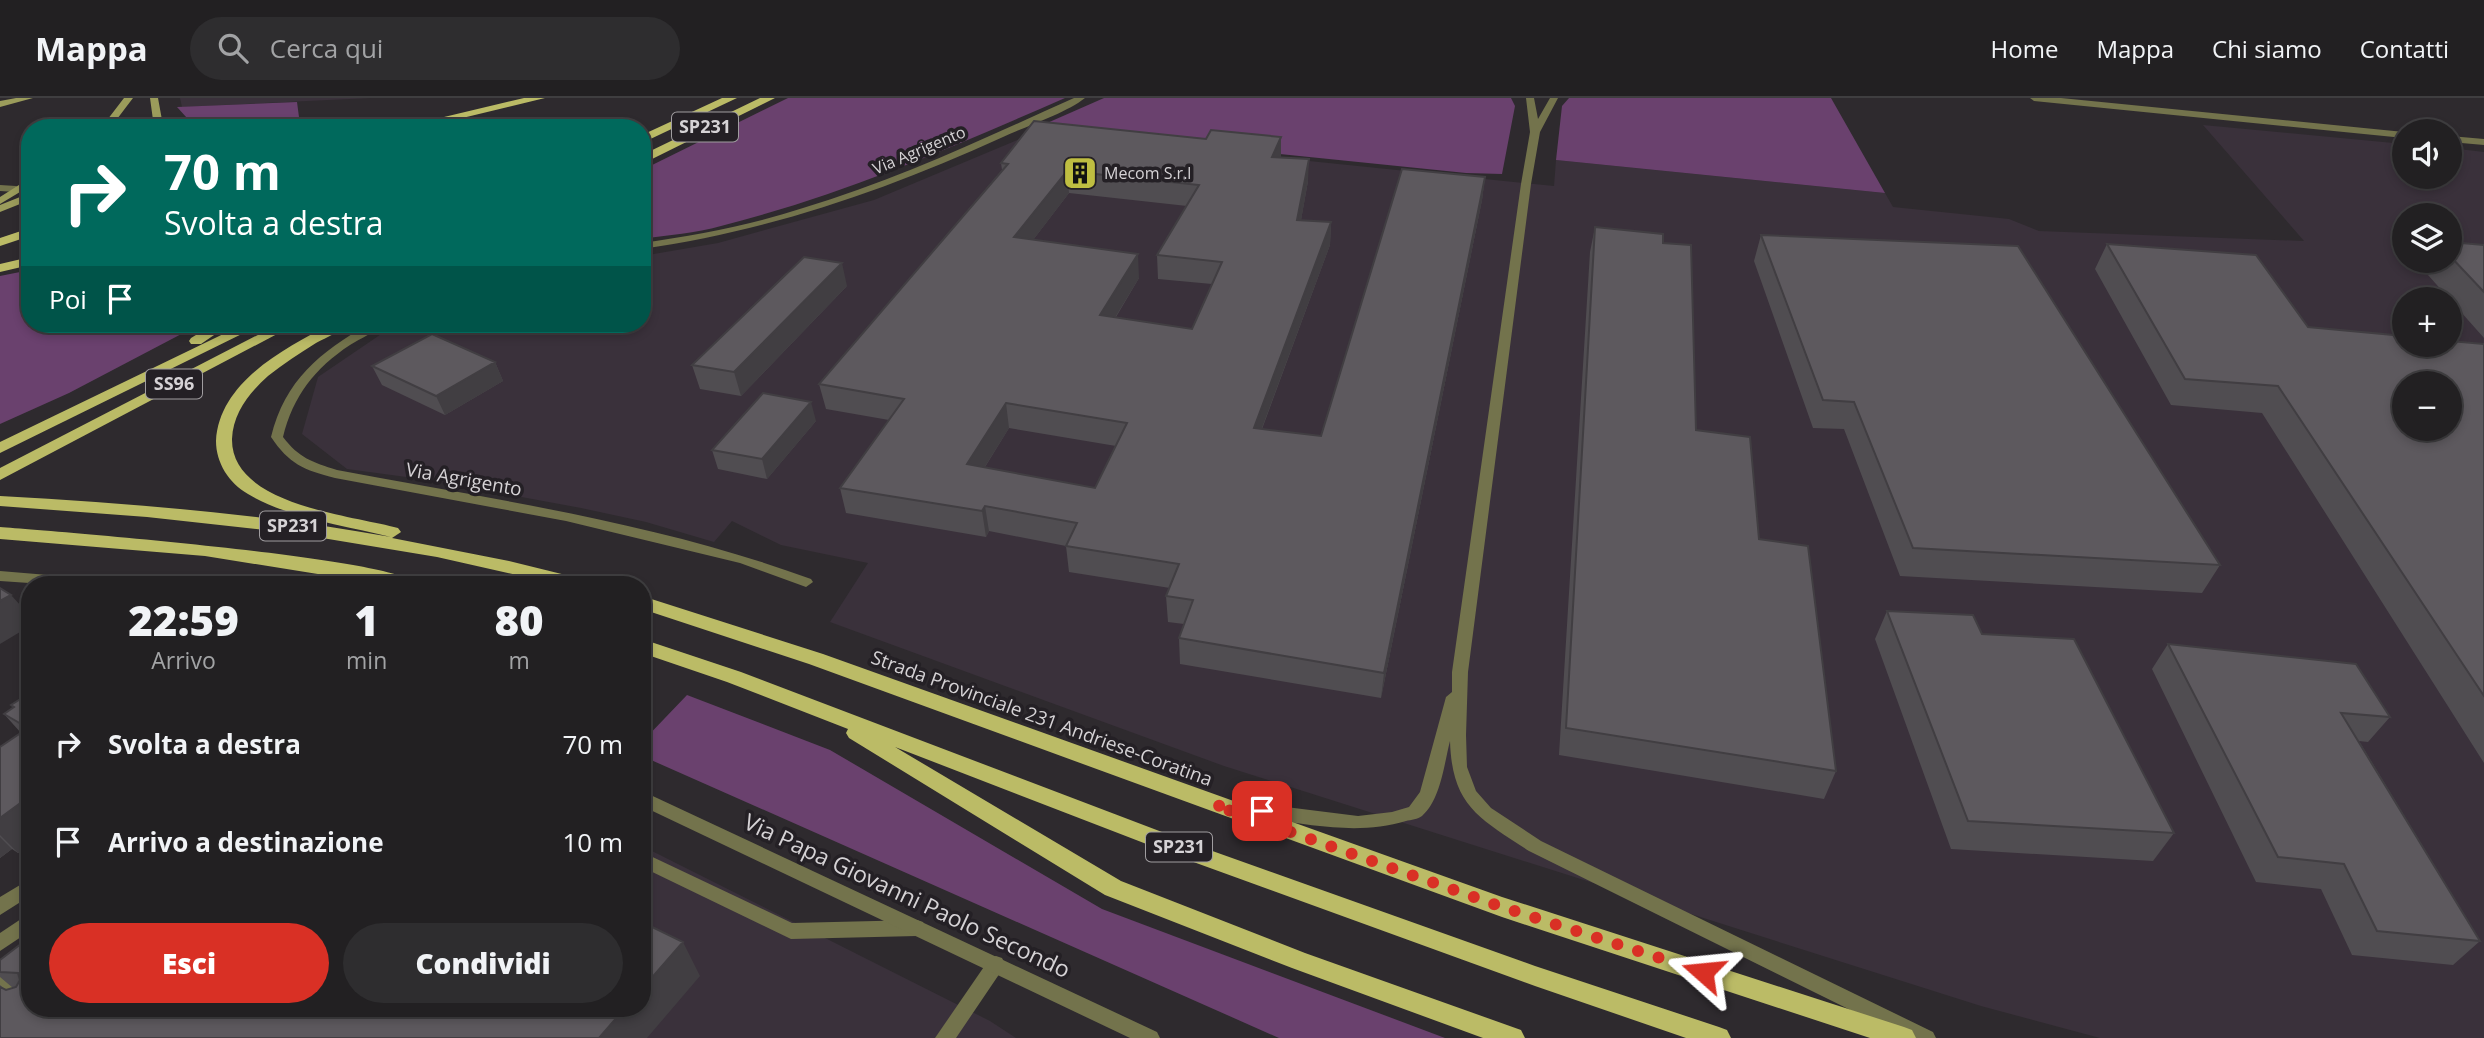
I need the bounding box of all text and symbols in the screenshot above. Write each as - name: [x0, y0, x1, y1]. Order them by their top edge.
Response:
- search box: [190, 17, 680, 80]
- text: Mappa: [35, 26, 148, 71]
- icon: search: [214, 29, 252, 67]
- text: Cerca qui: [270, 30, 383, 66]
- text: Home: [1991, 32, 2058, 65]
- text: Mappa: [2096, 32, 2174, 65]
- text: Chi siamo: [2212, 32, 2322, 65]
- text: Contatti: [2360, 32, 2449, 65]
- road number: SP231: [672, 113, 738, 142]
- map controls: [2392, 119, 2462, 441]
- button: sound: [2392, 119, 2462, 189]
- street label: Via Agrigento: [869, 121, 969, 179]
- text: 70 m: [164, 138, 281, 204]
- icon: right: [49, 147, 140, 238]
- building icon: Mecom S.r.l: [1061, 154, 1099, 192]
- place label: Mecom S.r.l: [1104, 162, 1191, 184]
- text: Svolta a destra: [164, 201, 384, 244]
- button: layers: [2392, 203, 2462, 273]
- icon: arrive: [101, 280, 139, 318]
- text: Poi: [49, 281, 87, 317]
- button: +: [2392, 287, 2462, 357]
- road number: SS96: [146, 370, 202, 398]
- button: −: [2392, 371, 2462, 441]
- street label: Via Agrigento: [404, 456, 524, 502]
- road number: SP231: [260, 512, 326, 540]
- text: 22:59: [128, 591, 239, 648]
- text: 1: [354, 591, 379, 648]
- text: 80: [495, 591, 544, 648]
- text: Arrivo: [151, 644, 216, 676]
- text: min: [346, 644, 387, 676]
- text: m: [508, 644, 530, 676]
- street label: Strada Provinciale 231 Andriese-Coratina: [868, 644, 1216, 792]
- icon: right: [49, 725, 87, 763]
- text: Svolta a destra: [108, 726, 301, 762]
- text: 70 m: [562, 726, 623, 762]
- pin: [1232, 781, 1292, 841]
- icon: arrive: [1243, 792, 1281, 830]
- street label: Via Papa Giovanni Paolo Secondo: [739, 805, 1076, 985]
- icon: arrive: [49, 823, 87, 861]
- text: Arrivo a destinazione: [108, 824, 384, 860]
- text: 10 m: [562, 824, 623, 860]
- road number: SP231: [1146, 832, 1212, 862]
- button: Esci: [49, 923, 329, 1003]
- button: Condividi: [343, 923, 623, 1003]
- position arrow: [1666, 935, 1740, 1009]

